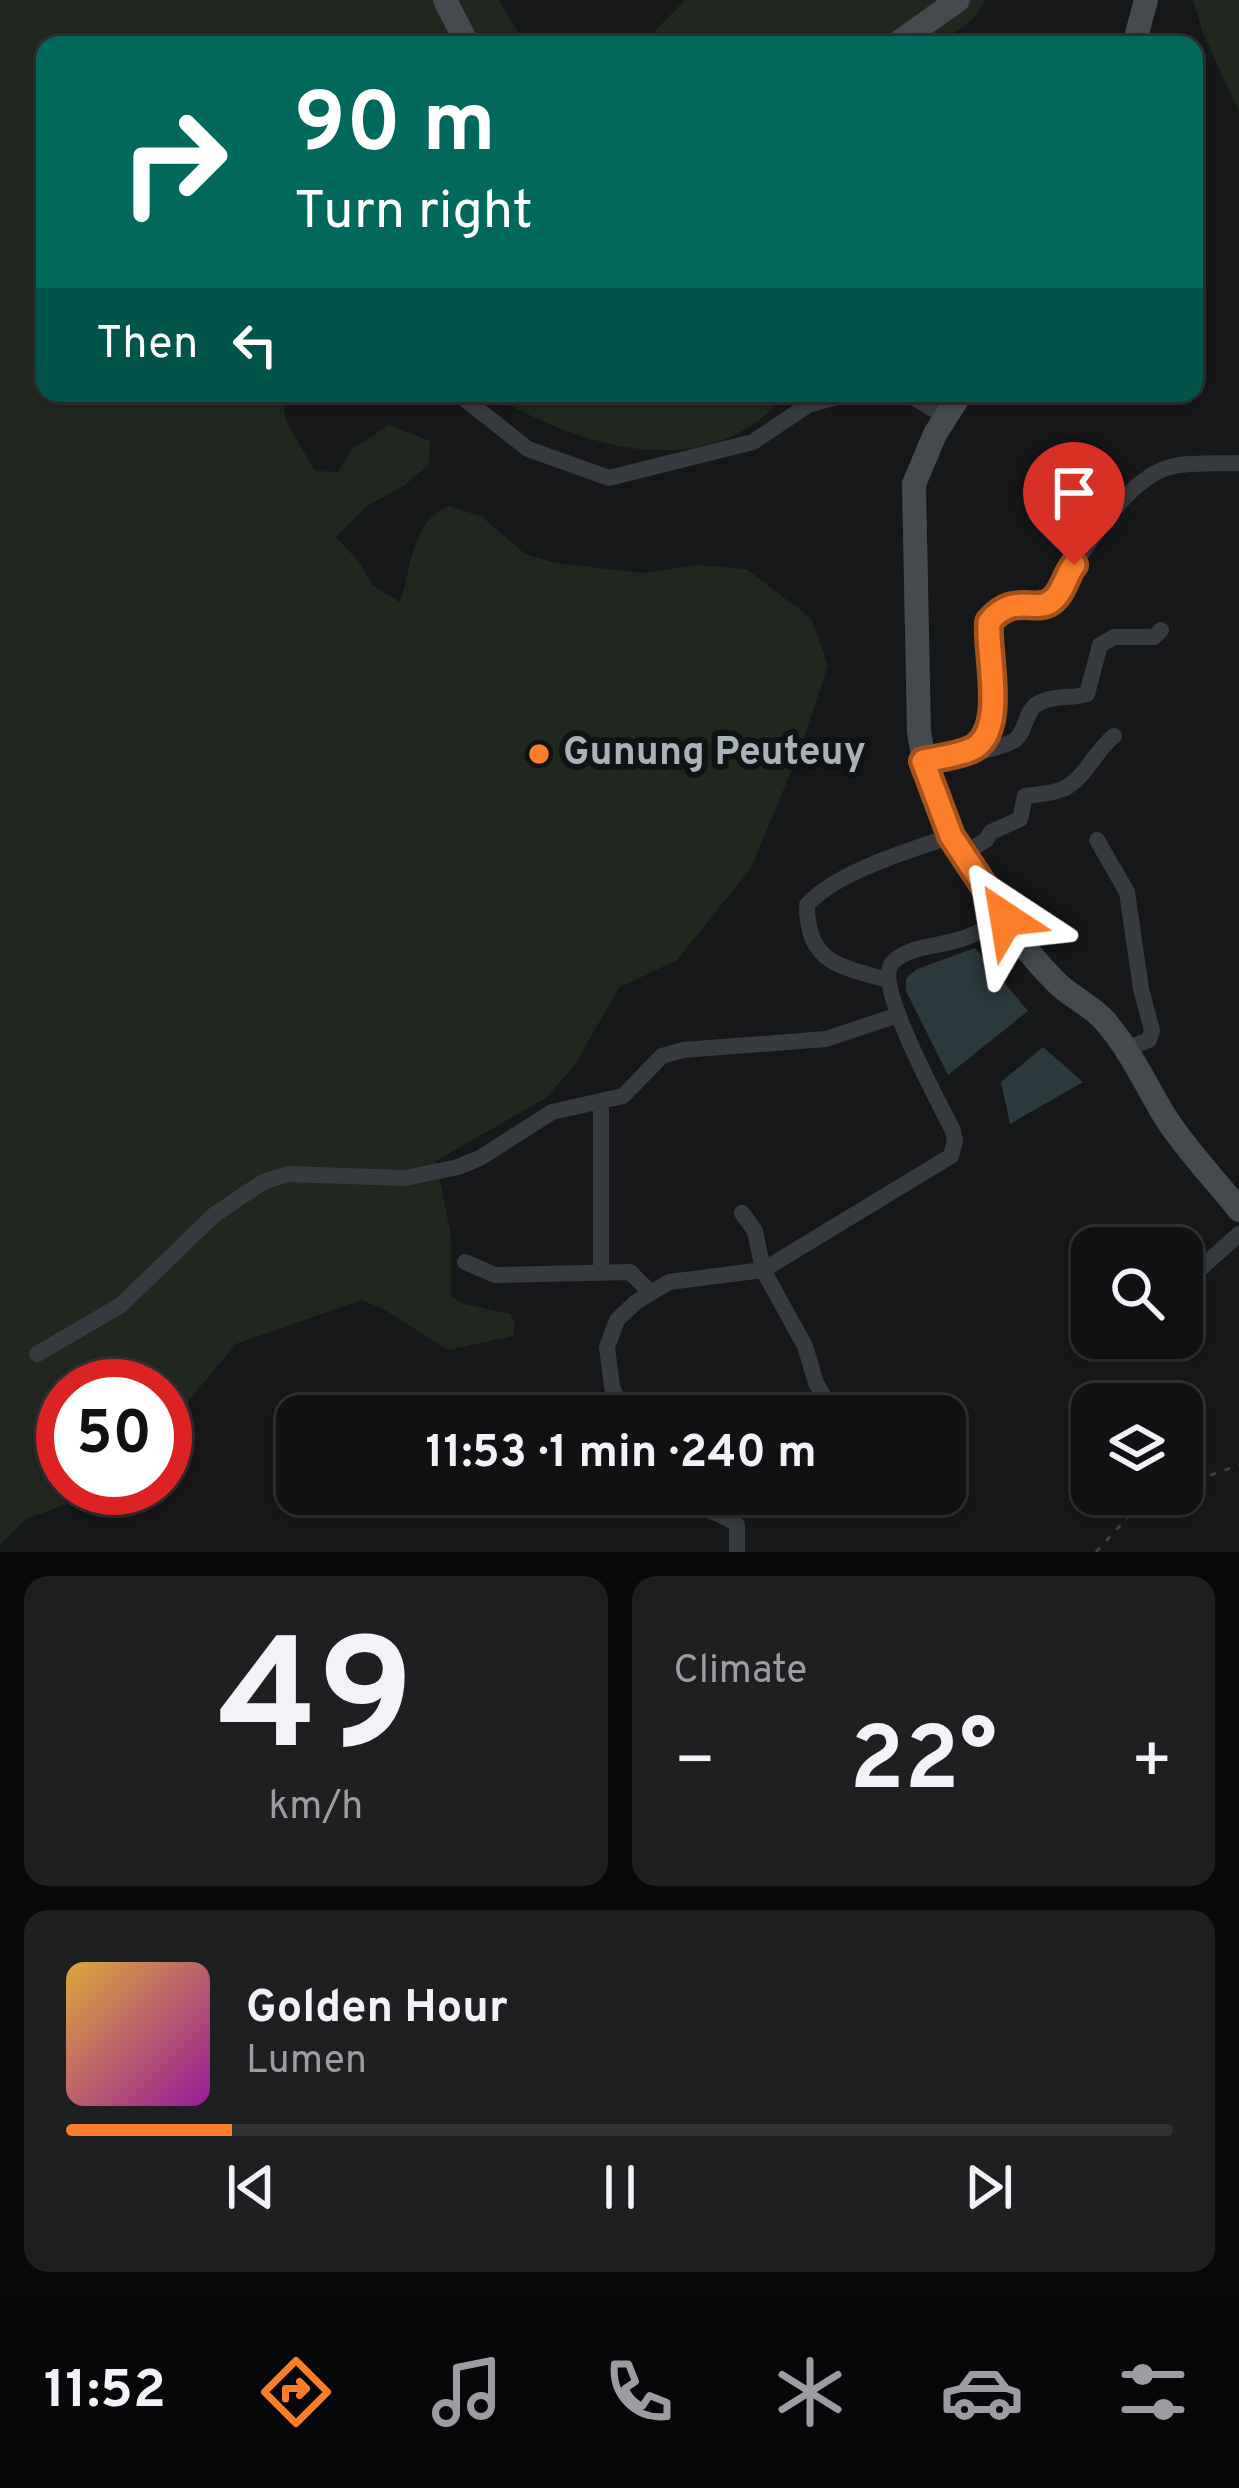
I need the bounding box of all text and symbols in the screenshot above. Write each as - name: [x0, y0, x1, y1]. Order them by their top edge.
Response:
- text: 90 m: [294, 75, 496, 181]
- icon: right: [96, 84, 252, 240]
- text: Turn right: [294, 179, 533, 248]
- icon: left: [222, 312, 288, 378]
- text: Then: [96, 317, 198, 374]
- pin: [1023, 442, 1125, 565]
- icon: arrive: [1041, 460, 1107, 526]
- place label: Gunung Peuteuy: [563, 730, 866, 779]
- marker: Gunung Peuteuy: [526, 741, 552, 767]
- position arrow: [943, 856, 1069, 982]
- map controls: [1071, 1227, 1203, 1515]
- button: search: [1071, 1227, 1203, 1359]
- speed limit sign: 50: [36, 1359, 192, 1515]
- button: layers: [1071, 1383, 1203, 1515]
- text: 11:53 · 1 min · 240 m: [425, 1426, 817, 1483]
- text: 49: [218, 1607, 414, 1805]
- text: Climate: [674, 1648, 807, 1697]
- text: 22°: [849, 1708, 997, 1821]
- text: −: [674, 1723, 716, 1806]
- text: +: [1130, 1723, 1173, 1806]
- text: km/h: [268, 1784, 363, 1833]
- text: Golden Hour: [246, 1981, 508, 2038]
- text: Lumen: [246, 2038, 367, 2087]
- icon: previous: [218, 2154, 284, 2220]
- icon: pause: [587, 2154, 653, 2220]
- icon: next: [956, 2154, 1022, 2220]
- icon: directions: [254, 2350, 338, 2434]
- icon: music: [425, 2350, 509, 2434]
- icon: phone: [597, 2350, 681, 2434]
- icon: climate: [768, 2350, 852, 2434]
- icon: car: [940, 2350, 1024, 2434]
- icon: filters: [1111, 2350, 1195, 2434]
- text: 11:52: [44, 2358, 166, 2427]

